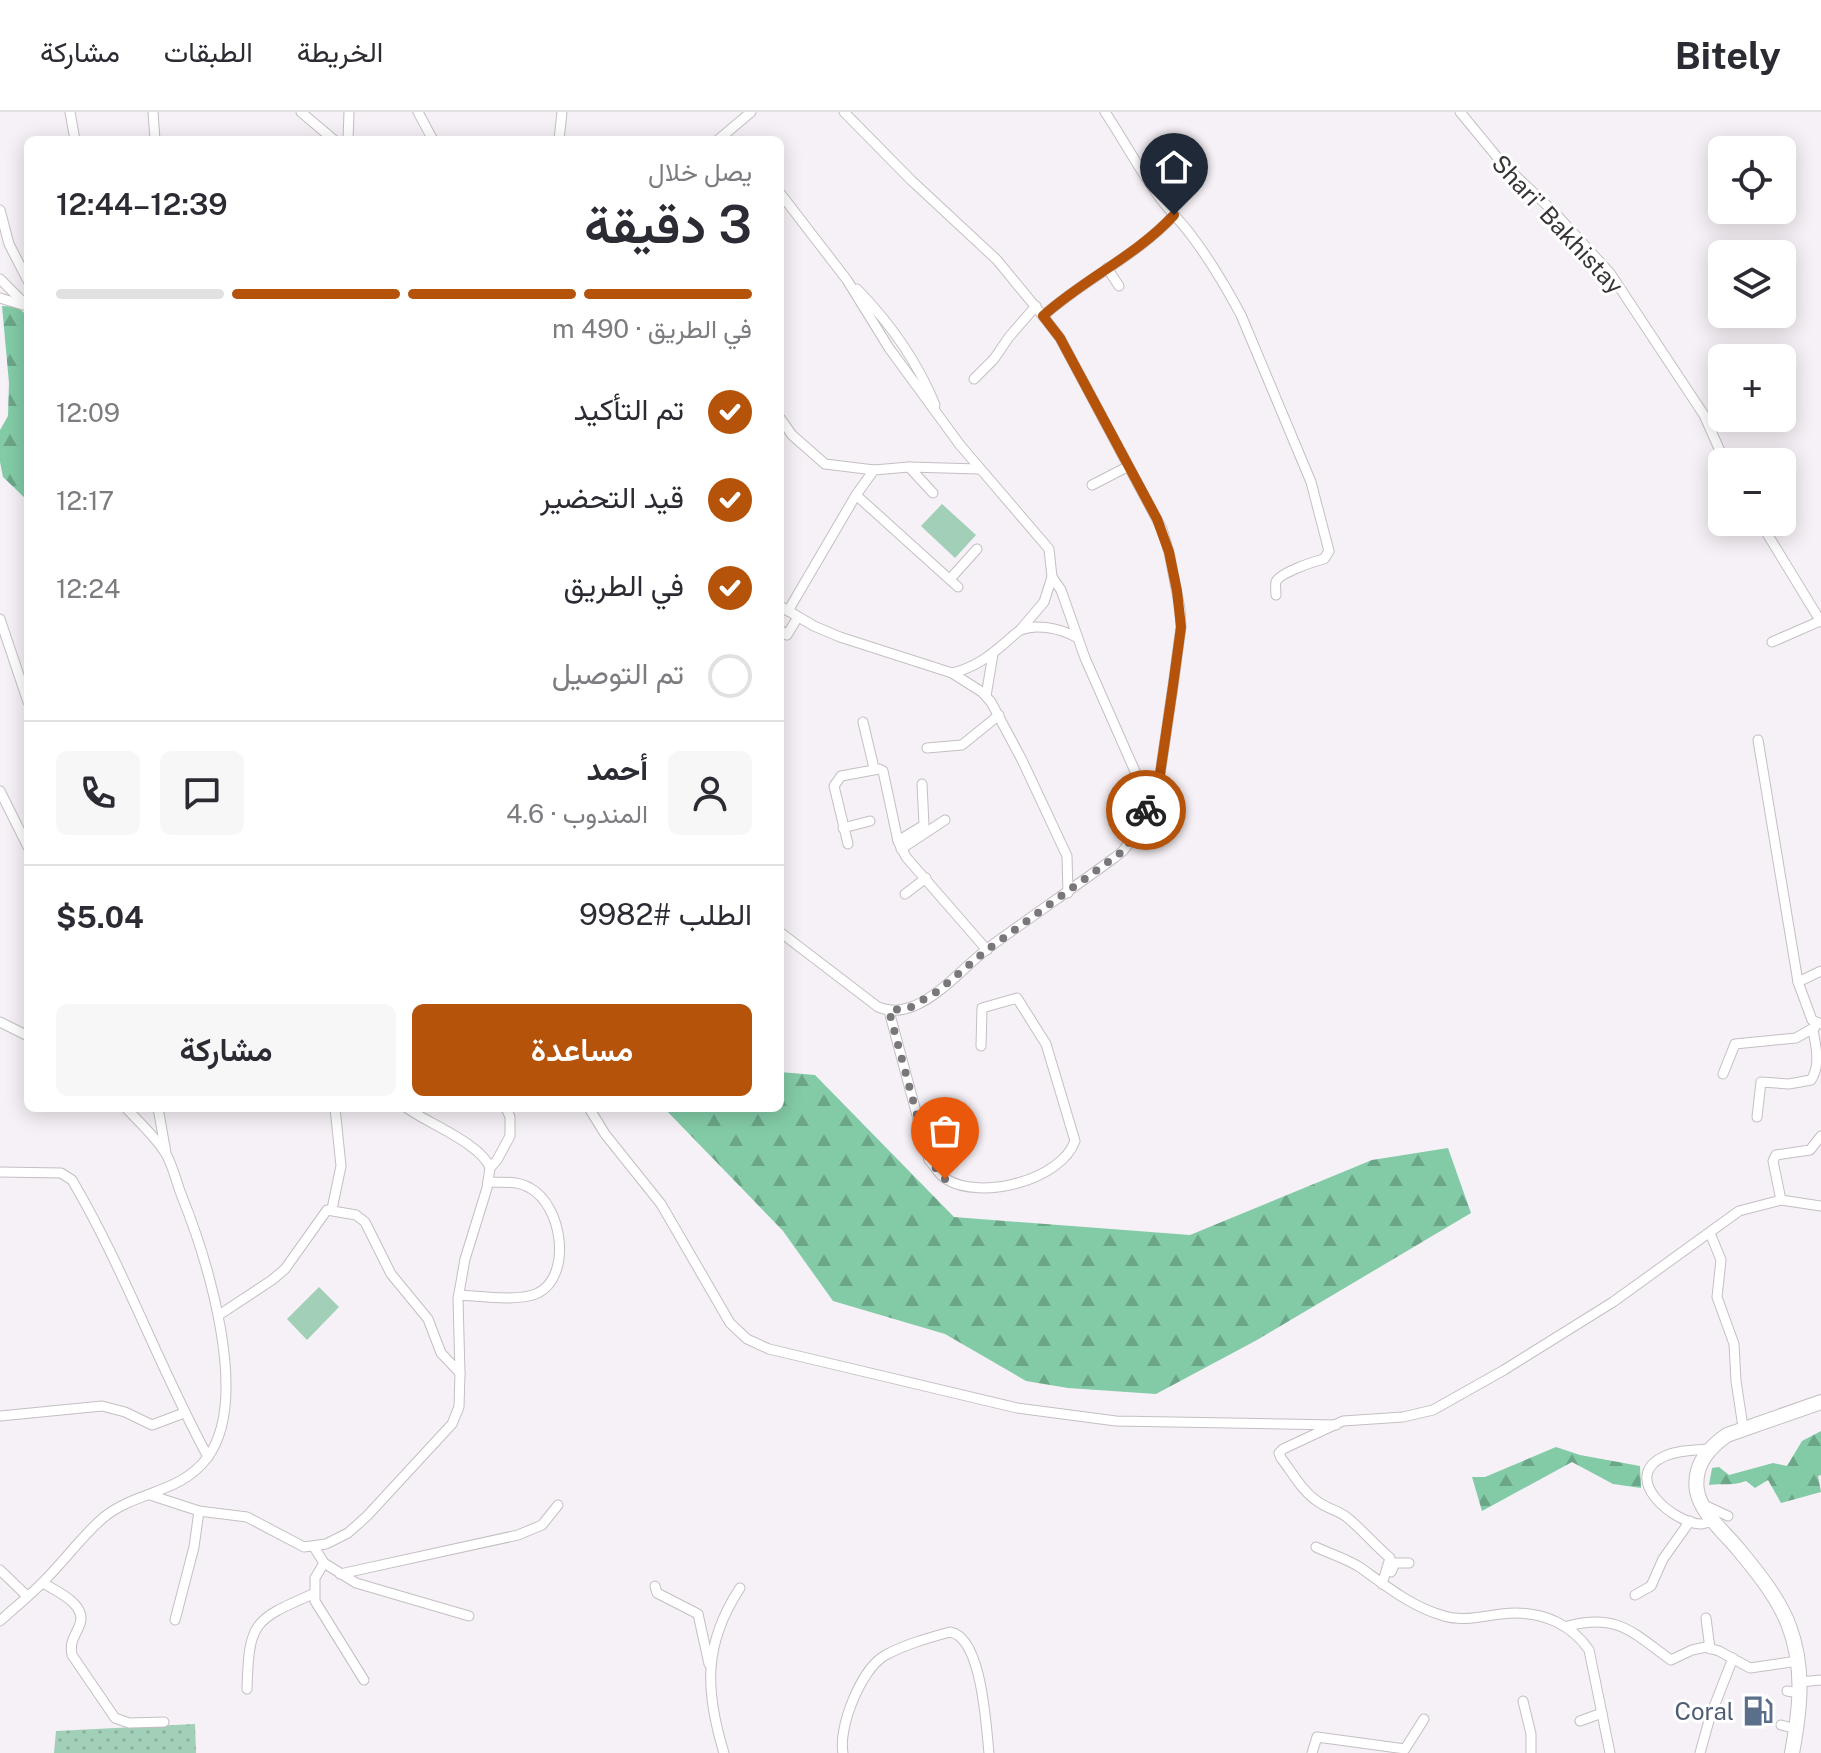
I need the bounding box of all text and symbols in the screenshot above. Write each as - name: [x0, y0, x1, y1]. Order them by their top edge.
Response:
- text: Bitely: [1675, 33, 1781, 78]
- text: مشاركة: [40, 35, 120, 68]
- text: الطبقات: [164, 35, 253, 68]
- text: الخريطة: [297, 35, 383, 68]
- pin: [1140, 133, 1208, 215]
- map controls: [1708, 136, 1796, 536]
- button: locate: [1708, 136, 1796, 224]
- icon: home: [1152, 145, 1196, 189]
- street label: Shari' Bakhistay: [1487, 149, 1630, 299]
- text: يصل خلال: [648, 156, 752, 187]
- text: 12:39–12:44: [56, 186, 228, 222]
- text: 3 دقيقة: [584, 194, 752, 255]
- button: layers: [1708, 240, 1796, 328]
- text: في الطريق · 490 m: [552, 313, 752, 344]
- button: +: [1708, 344, 1796, 432]
- icon: check: [708, 390, 752, 434]
- text: تم التأكيد: [573, 391, 684, 427]
- text: 12:09: [56, 397, 120, 428]
- button: −: [1708, 448, 1796, 536]
- icon: check: [708, 478, 752, 522]
- text: قيد التحضير: [540, 479, 684, 515]
- text: 12:17: [56, 485, 114, 516]
- icon: check: [708, 566, 752, 610]
- text: في الطريق: [564, 567, 684, 603]
- text: 12:24: [56, 573, 120, 604]
- text: تم التوصيل: [552, 655, 684, 691]
- button: phone: [56, 751, 140, 835]
- button: chat: [160, 751, 244, 835]
- text: أحمد: [586, 751, 648, 787]
- button: person: [668, 751, 752, 835]
- courier: [1106, 770, 1186, 850]
- icon: bike: [1124, 788, 1168, 832]
- text: المندوب · 4.6: [506, 798, 648, 829]
- text: الطلب #9982: [579, 896, 752, 932]
- text: $5.04: [56, 899, 144, 935]
- button: مشاركة: [56, 1004, 396, 1096]
- button: مساعدة: [412, 1004, 752, 1096]
- pin: [911, 1097, 979, 1179]
- icon: bag: [923, 1109, 967, 1153]
- fuel station icon: Coral: [1741, 1694, 1775, 1728]
- place label: Coral: [1674, 1697, 1734, 1725]

